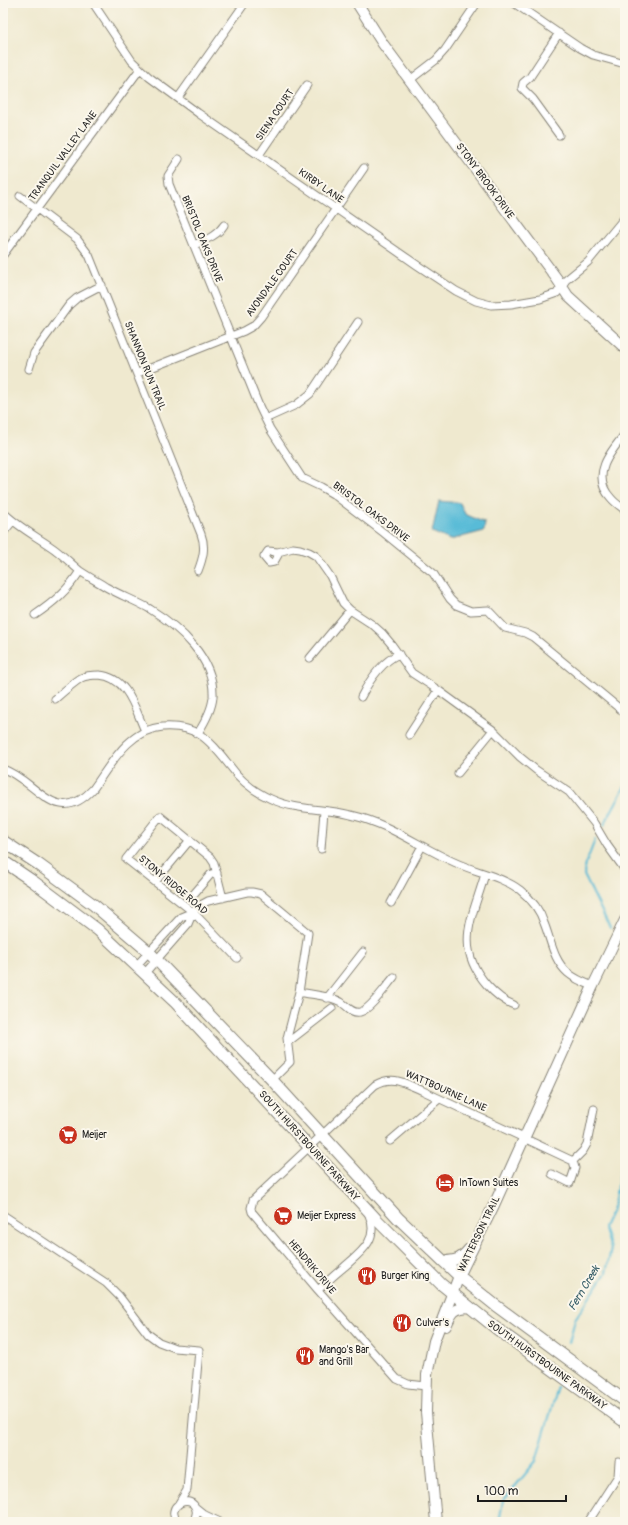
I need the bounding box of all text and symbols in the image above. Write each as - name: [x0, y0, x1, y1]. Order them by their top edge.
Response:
- street label: SIENA COURT: [253, 87, 297, 143]
- street label: TRANQUIL VALLEY LANE: [26, 109, 100, 203]
- street label: STONY BROOK DRIVE: [453, 141, 517, 221]
- street label: KIRBY LANE: [296, 166, 346, 206]
- street label: BRISTOL OAKS DRIVE: [179, 194, 225, 284]
- street label: AVONDALE COURT: [244, 247, 301, 319]
- street label: SHANNON RUN TRAIL: [122, 320, 169, 413]
- street label: BRISTOL OAKS DRIVE: [330, 479, 412, 545]
- street label: STONY RIDGE ROAD: [136, 853, 210, 917]
- street label: WATTBOURNE LANE: [404, 1068, 488, 1114]
- street label: SOUTH HURSTBOURNE PARKWAY: [256, 1088, 362, 1204]
- supermarket icon: Meijer: [57, 1124, 79, 1146]
- place label: Meijer: [82, 1129, 107, 1141]
- hotel icon: InTown Suites: [434, 1172, 456, 1194]
- place label: InTown Suites: [459, 1177, 519, 1189]
- street label: WATTERSON TRAIL: [455, 1194, 503, 1274]
- supermarket icon: Meijer Express: [272, 1205, 294, 1227]
- place label: Meijer Express: [297, 1210, 356, 1222]
- street label: HENDRIK DRIVE: [286, 1237, 338, 1297]
- water label: Fern Creek: [566, 1262, 603, 1313]
- restaurant icon: Burger King: [356, 1265, 378, 1287]
- place label: Burger King: [381, 1270, 429, 1282]
- restaurant icon: Culver's: [391, 1312, 413, 1334]
- place label: Culver's: [416, 1317, 450, 1329]
- street label: SOUTH HURSTBOURNE PARKWAY: [485, 1318, 609, 1412]
- place label: Mango's Bar and Grill: [319, 1344, 370, 1368]
- restaurant icon: Mango's Bar and Grill: [294, 1345, 316, 1367]
- scale bar: [478, 1477, 566, 1503]
- text: 100 m: [484, 1484, 519, 1499]

